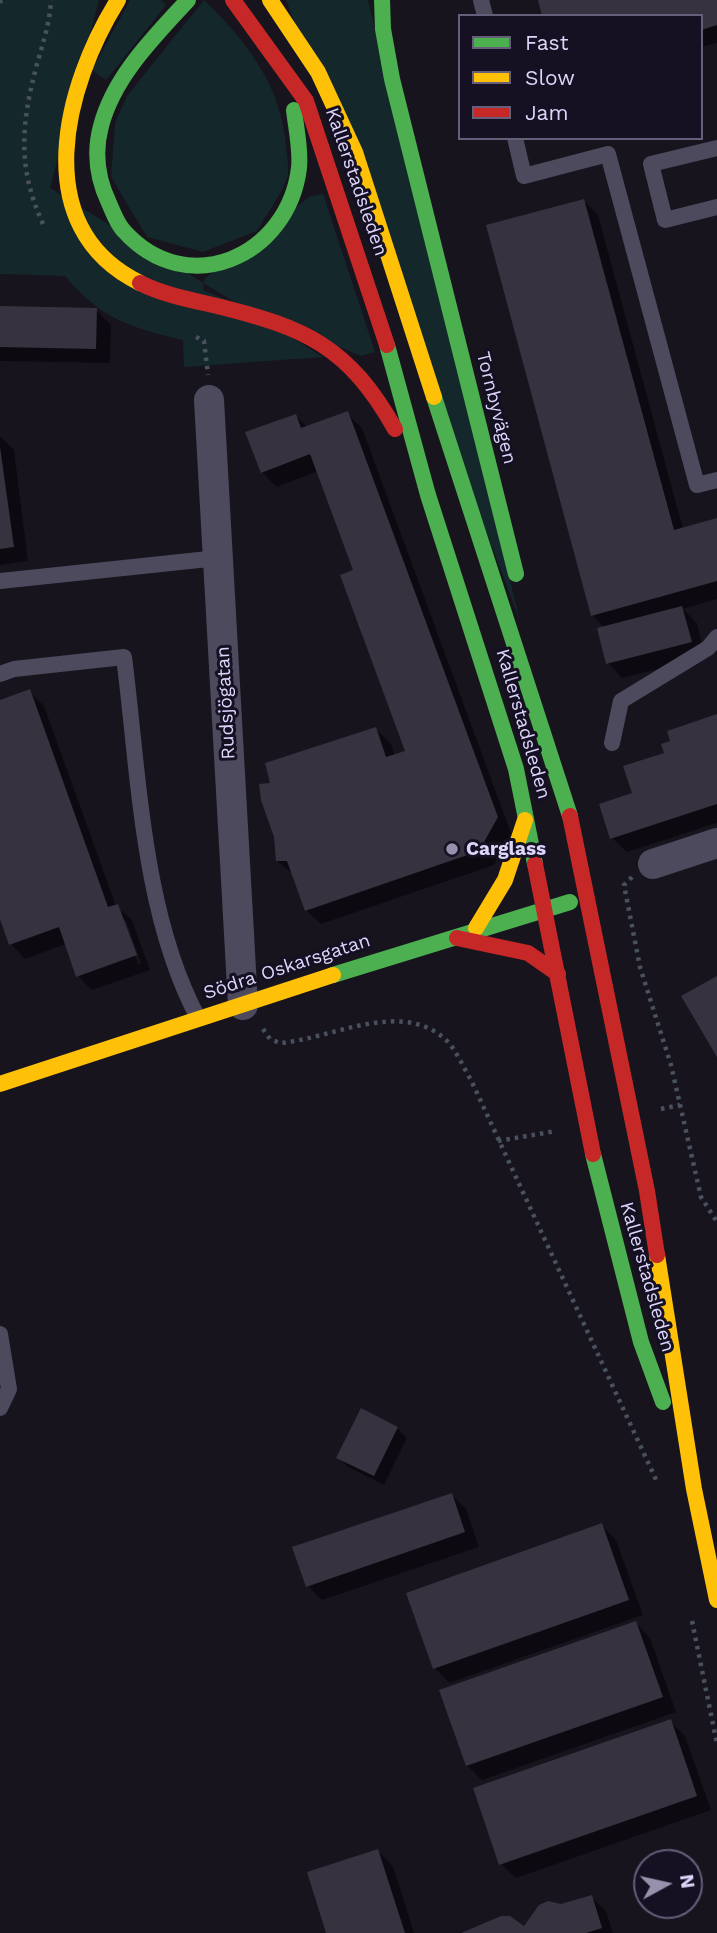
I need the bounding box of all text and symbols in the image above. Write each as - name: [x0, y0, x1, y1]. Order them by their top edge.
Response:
- legend: [458, 14, 703, 140]
- text: Fast: [525, 30, 569, 55]
- text: Slow: [525, 65, 575, 90]
- text: Jam: [525, 100, 568, 125]
- street label: Kallerstadsleden: [320, 105, 392, 259]
- street label: Tornbyvägen: [471, 349, 521, 467]
- street label: Rudsjögatan: [212, 646, 240, 760]
- street label: Kallerstadsleden: [491, 646, 555, 802]
- place label: Carglass: [466, 838, 546, 860]
- marker: Carglass: [444, 841, 460, 857]
- street label: Södra Oskarsgatan: [201, 929, 373, 1005]
- street label: Kallerstadsleden: [615, 1199, 679, 1355]
- north arrow: [633, 1849, 703, 1919]
- text: N: [675, 1873, 700, 1890]

